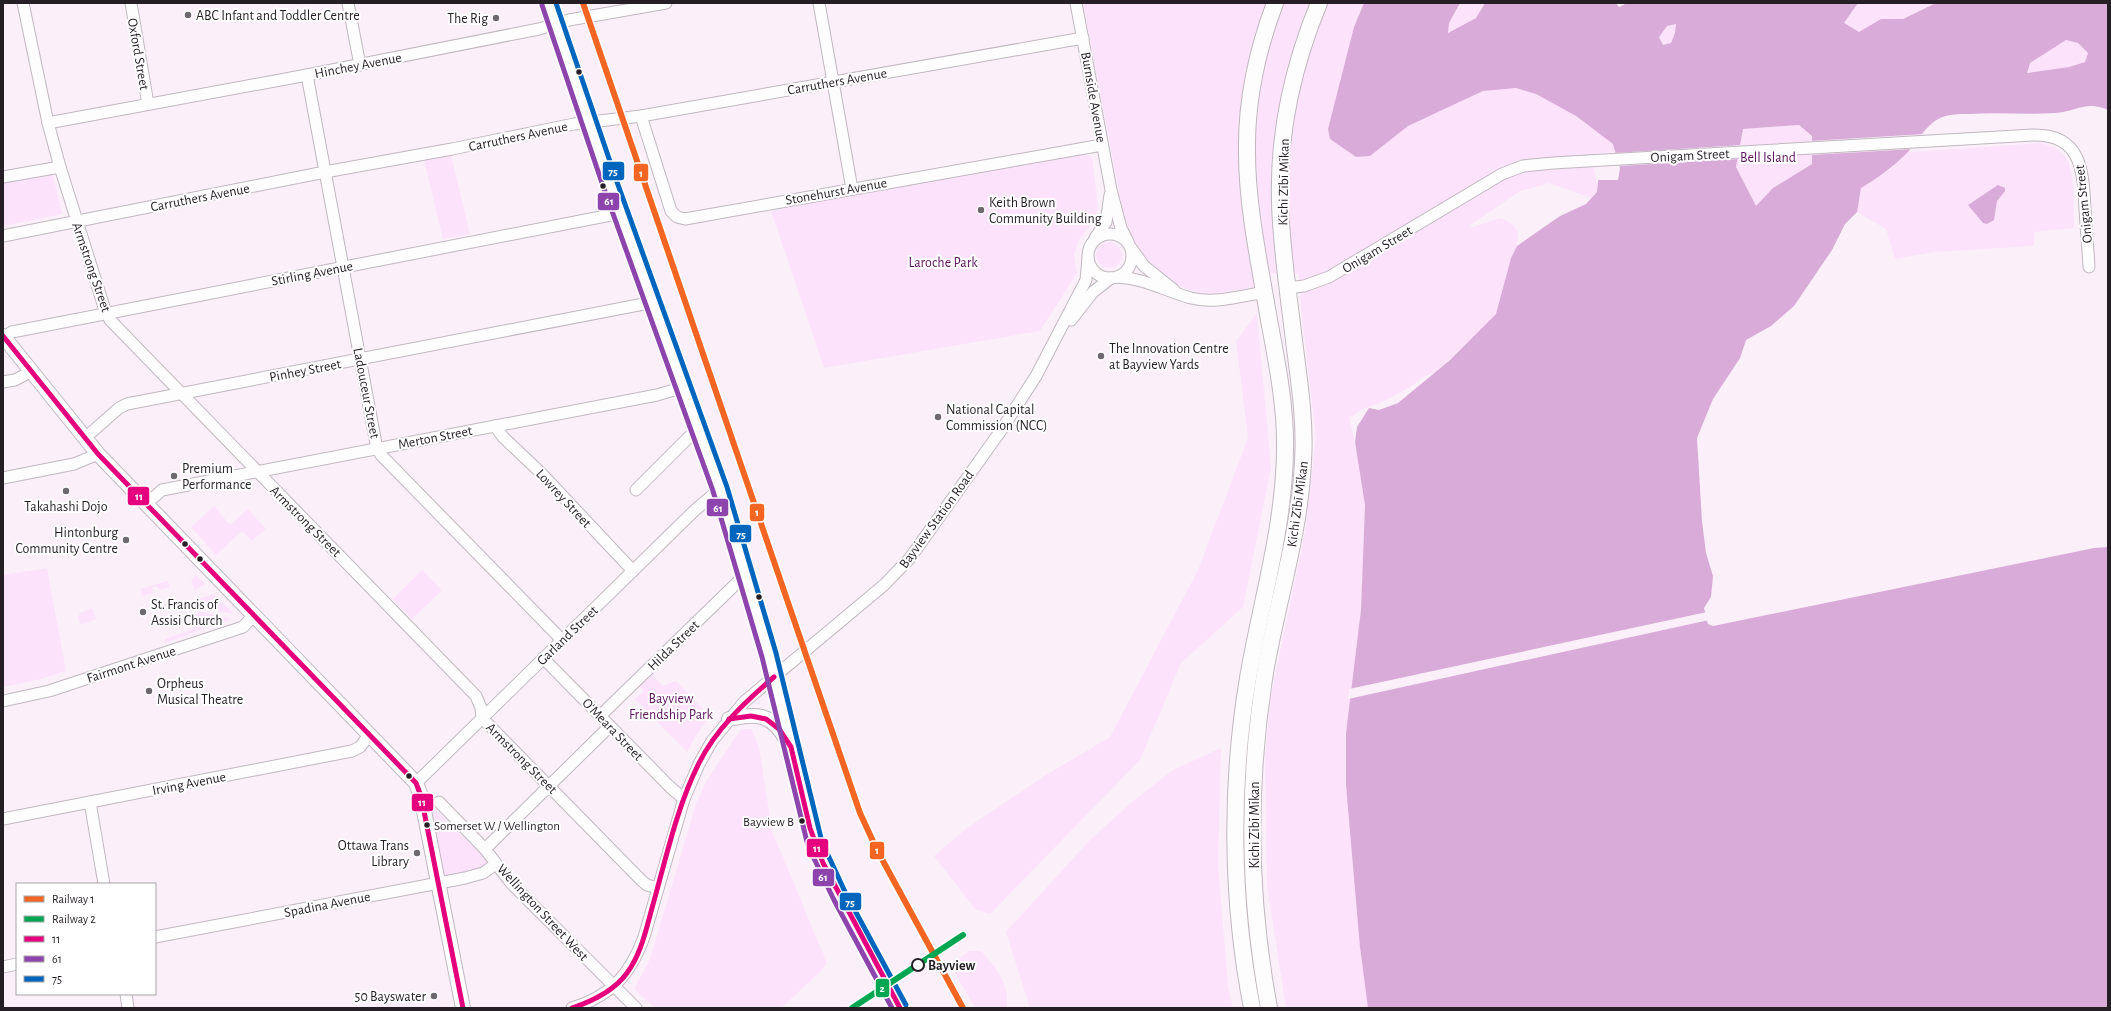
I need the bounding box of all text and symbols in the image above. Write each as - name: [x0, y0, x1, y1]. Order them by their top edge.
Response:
- place label: ABC Infant and Toddler Centre: [196, 9, 360, 23]
- marker: ABC Infant and Toddler Centre: [183, 10, 193, 20]
- place label: The Rig: [447, 12, 488, 26]
- marker: The Rig: [491, 13, 501, 23]
- street label: Oxford Street: [125, 17, 151, 92]
- street label: Hinchey Avenue: [313, 51, 403, 81]
- street label: Burnside Avenue: [1078, 51, 1108, 144]
- street label: Carruthers Avenue: [786, 66, 888, 98]
- unlabelled marker: [574, 67, 584, 77]
- street label: Carruthers Avenue: [467, 120, 569, 154]
- street label: Kichi Zībī Mīkan: [1276, 138, 1292, 226]
- street label: Onigam Street: [1650, 147, 1730, 165]
- park label: Bell Island: [1740, 151, 1796, 165]
- line badge: 75: [602, 161, 625, 181]
- line badge: 1: [633, 163, 649, 182]
- street label: Onigam Street: [2073, 163, 2095, 244]
- text: 75: [608, 166, 618, 177]
- text: 1: [639, 168, 643, 179]
- street label: Stonehurst Avenue: [784, 176, 888, 208]
- street label: Carruthers Avenue: [149, 181, 251, 214]
- unlabelled marker: [598, 181, 608, 191]
- line badge: 61: [597, 192, 620, 211]
- text: 61: [604, 196, 614, 207]
- place label: Keith Brown Community Building: [989, 196, 1102, 226]
- marker: Keith Brown Community Building: [976, 205, 986, 215]
- street label: Armstrong Street: [69, 221, 113, 314]
- street label: Onigam Street: [1340, 223, 1415, 276]
- park label: Laroche Park: [908, 256, 978, 270]
- street label: Stirling Avenue: [270, 259, 354, 289]
- place label: The Innovation Centre at Bayview Yards: [1109, 342, 1229, 372]
- street label: Ladouceur Street: [350, 347, 382, 440]
- marker: The Innovation Centre at Bayview Yards: [1096, 351, 1106, 361]
- street label: Pinhey Street: [268, 357, 343, 385]
- place label: National Capital Commission (NCC): [946, 403, 1048, 433]
- marker: National Capital Commission (NCC): [933, 412, 943, 422]
- street label: Merton Street: [397, 424, 474, 452]
- street label: Kichi Zībī Mīkan: [1285, 460, 1311, 548]
- place label: Premium Performance: [182, 462, 252, 492]
- street label: Lowrey Street: [533, 467, 594, 531]
- street label: Bayview Station Road: [897, 468, 977, 571]
- marker: Premium Performance: [169, 471, 179, 481]
- street label: Armstrong Street: [267, 484, 344, 560]
- marker: Takahashi Dojo: [61, 486, 71, 496]
- line badge: 11: [127, 486, 150, 506]
- text: 11: [135, 491, 143, 502]
- line badge: 61: [706, 498, 729, 517]
- place label: Takahashi Dojo: [24, 500, 108, 514]
- text: 61: [713, 503, 723, 514]
- line badge: 1: [749, 503, 765, 522]
- text: 1: [755, 507, 759, 518]
- line badge: 75: [729, 524, 752, 543]
- place label: Hintonburg Community Centre: [16, 526, 118, 556]
- text: 75: [736, 529, 746, 540]
- marker: Hintonburg Community Centre: [121, 535, 131, 545]
- unlabelled marker: [180, 539, 190, 549]
- unlabelled marker: [195, 554, 205, 564]
- unlabelled marker: [754, 592, 764, 602]
- place label: St. Francis of Assisi Church: [151, 598, 222, 628]
- street label: Garland Street: [535, 603, 601, 668]
- marker: St. Francis of Assisi Church: [138, 607, 148, 617]
- street label: Hilda Street: [645, 618, 702, 673]
- street label: Fairmont Avenue: [85, 644, 178, 686]
- place label: Orpheus Musical Theatre: [157, 677, 243, 707]
- marker: Orpheus Musical Theatre: [144, 686, 154, 696]
- park label: Bayview Friendship Park: [629, 692, 714, 722]
- street label: O'Meara Street: [579, 696, 646, 764]
- street label: Armstrong Street: [483, 721, 560, 797]
- street label: Irving Avenue: [151, 770, 227, 798]
- unlabelled marker: [404, 771, 414, 781]
- street label: Kichi Zībī Mīkan: [1248, 781, 1262, 869]
- line badge: 11: [411, 793, 434, 812]
- text: 11: [418, 797, 426, 808]
- place label: Bayview B: [743, 816, 794, 829]
- marker: Bayview B: [797, 816, 807, 826]
- marker: Somerset W / Wellington: [422, 820, 432, 830]
- place label: Somerset W / Wellington: [434, 820, 560, 833]
- line badge: 11: [806, 838, 829, 858]
- place label: Ottawa Trans Library: [338, 839, 409, 869]
- line badge: 1: [869, 841, 885, 860]
- text: 11: [813, 843, 821, 854]
- text: 1: [875, 845, 879, 856]
- marker: Ottawa Trans Library: [412, 848, 422, 858]
- street label: Wellington Street West: [494, 862, 591, 964]
- line badge: 61: [812, 868, 835, 887]
- text: 61: [818, 872, 828, 883]
- legend: [16, 883, 156, 995]
- street label: Spadina Avenue: [283, 890, 372, 920]
- line badge: 75: [839, 892, 862, 911]
- text: Railway 1: [52, 893, 94, 906]
- text: 75: [845, 897, 855, 908]
- text: Railway 2: [52, 913, 96, 926]
- text: 11: [52, 933, 60, 945]
- text: 61: [52, 953, 62, 965]
- marker: Bayview: [911, 958, 925, 972]
- place label: Bayview: [928, 959, 975, 973]
- text: 75: [52, 973, 62, 985]
- line badge: 2: [875, 978, 890, 998]
- text: 2: [879, 983, 885, 994]
- place label: 50 Bayswater: [355, 990, 426, 1004]
- marker: 50 Bayswater: [429, 991, 439, 1001]

